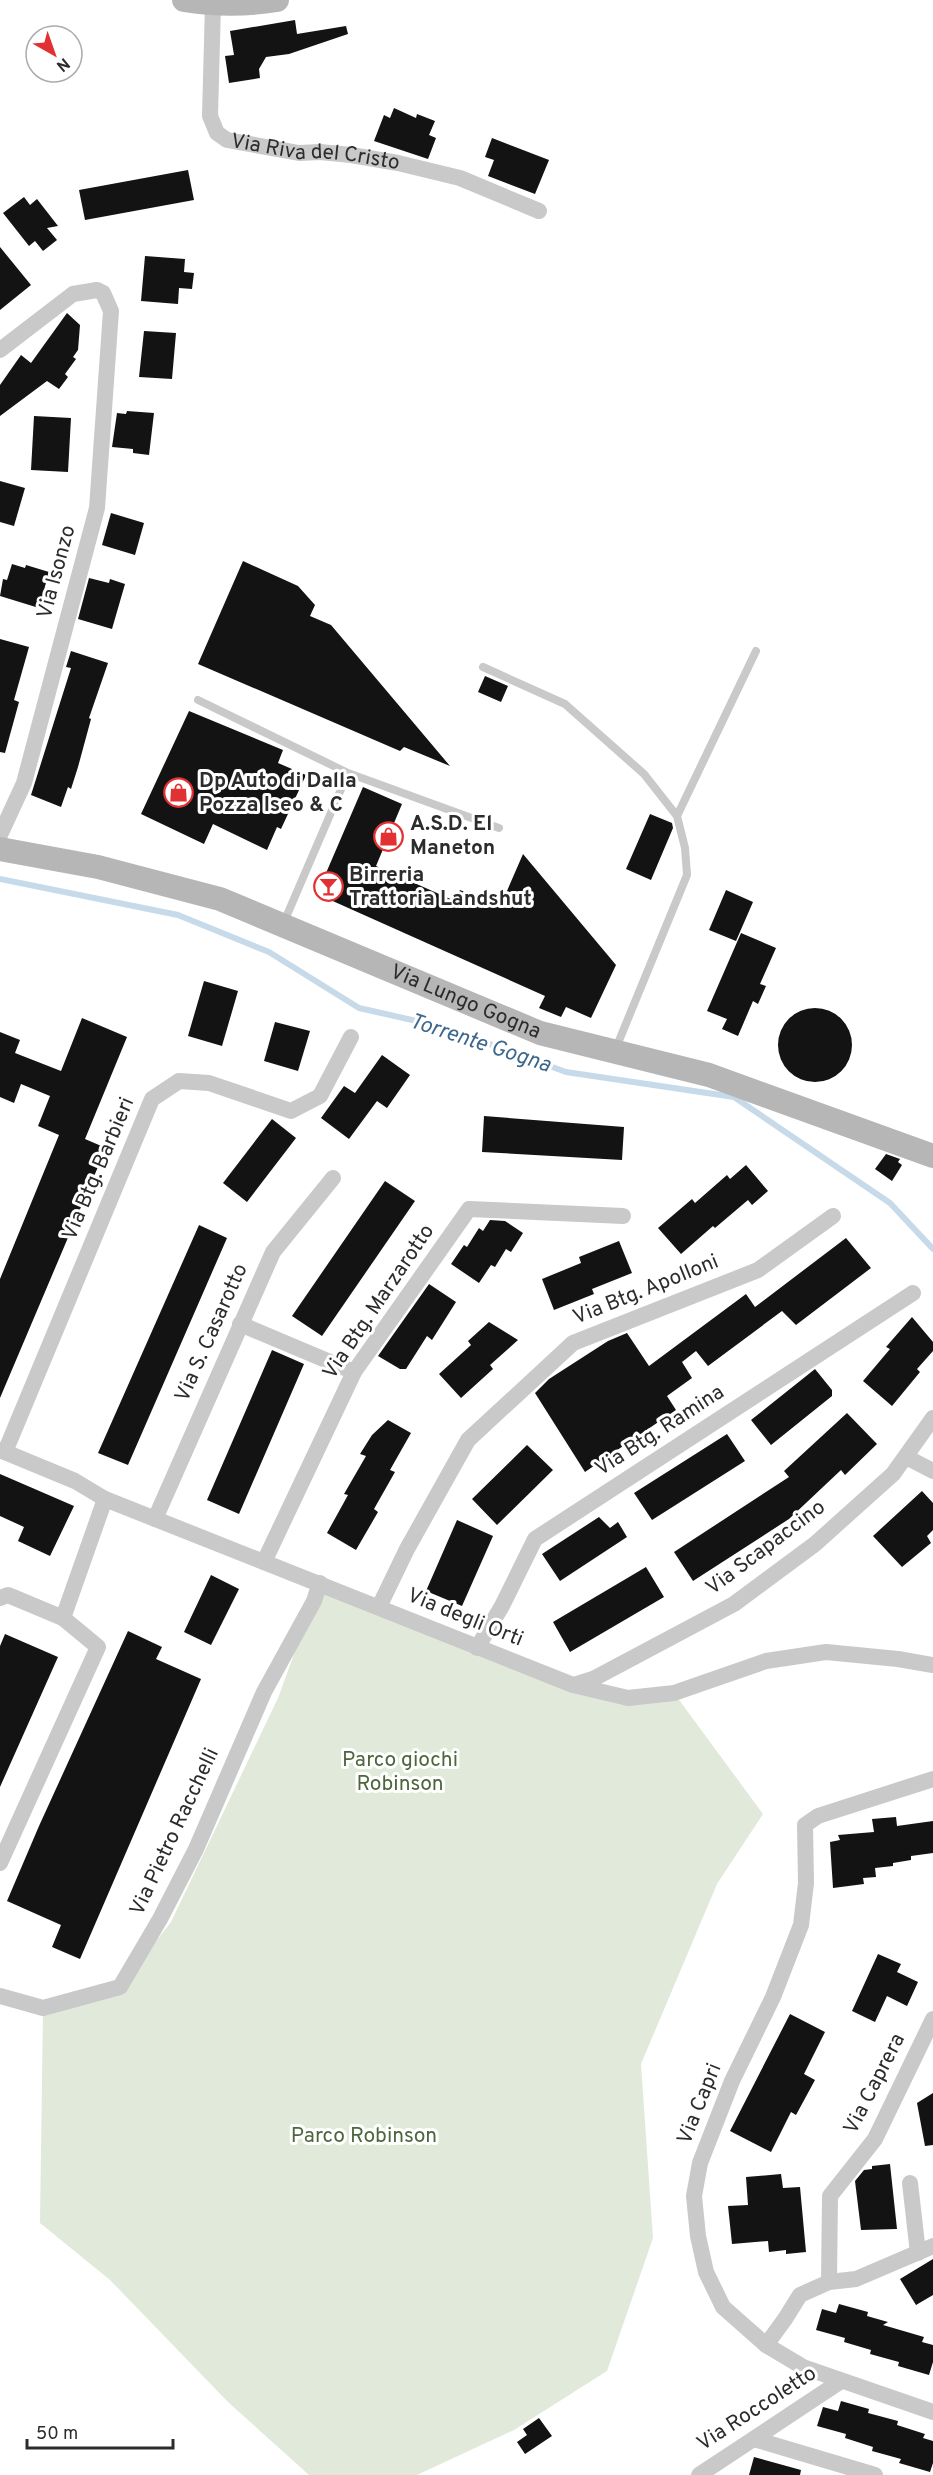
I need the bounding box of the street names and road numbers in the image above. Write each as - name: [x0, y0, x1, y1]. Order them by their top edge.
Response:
- street label: Via Riva del Cristo: [229, 127, 402, 177]
- street label: Via Isonzo: [32, 522, 82, 622]
- street label: Via Lungo Gogna: [386, 958, 545, 1045]
- street label: Via Btg. Barbieri: [57, 1093, 141, 1245]
- street label: Via Btg. Marzarotto: [317, 1219, 441, 1385]
- street label: Via Btg. Apolloni: [569, 1249, 723, 1331]
- street label: Via S. Casarotto: [169, 1260, 255, 1406]
- street label: Via Btg. Ramina: [590, 1379, 730, 1483]
- street label: Via Scapaccino: [701, 1494, 831, 1602]
- street label: Via degli Orti: [403, 1582, 527, 1654]
- street label: Via Pietro Racchelli: [124, 1744, 226, 1920]
- street label: Via Caprera: [838, 2029, 912, 2139]
- street label: Via Capri: [672, 2060, 728, 2148]
- street label: Via Roccoletto: [692, 2360, 822, 2458]

